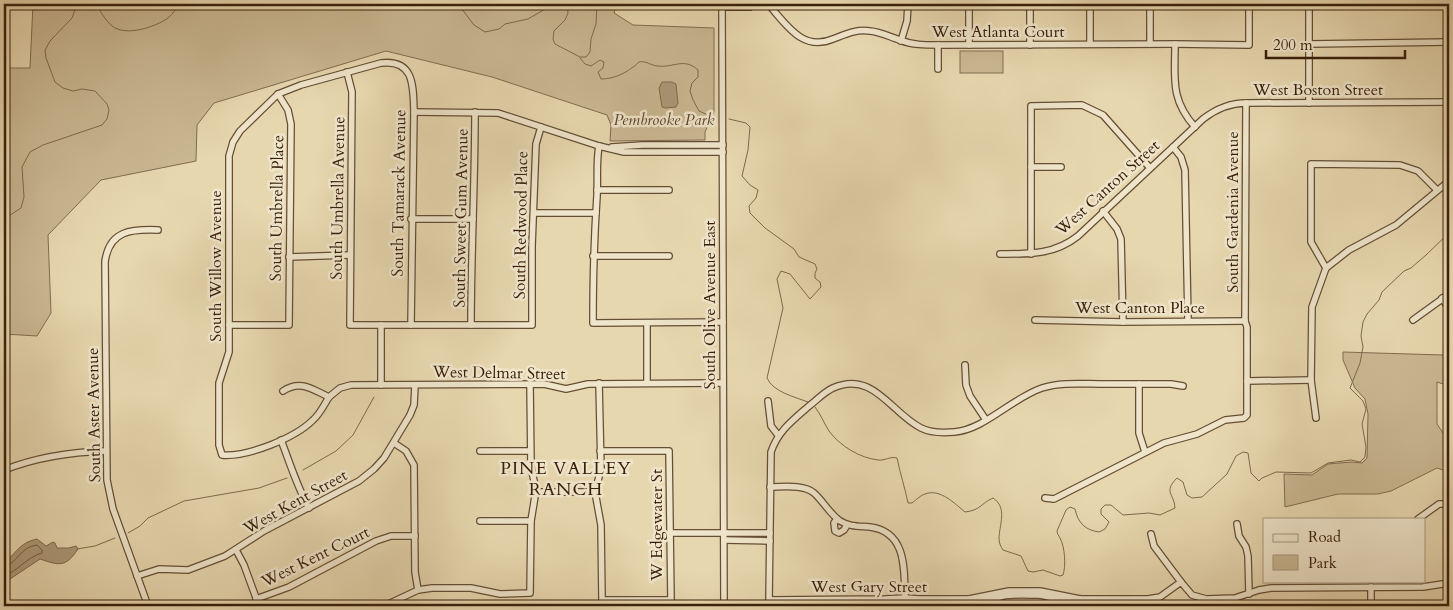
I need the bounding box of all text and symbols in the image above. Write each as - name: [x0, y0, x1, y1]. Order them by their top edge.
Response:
- street label: West Atlanta Court: [931, 21, 1064, 43]
- scale bar: [1266, 28, 1404, 60]
- text: 200 m: [1273, 35, 1313, 55]
- street label: West Boston Street: [1252, 79, 1383, 101]
- street label: South Tamarack Avenue: [387, 109, 411, 277]
- park label: Pembrooke Park: [613, 109, 715, 131]
- street label: South Umbrella Avenue: [326, 116, 350, 280]
- street label: South Sweet Gum Avenue: [448, 128, 474, 308]
- street label: South Gardenia Avenue: [1222, 131, 1244, 293]
- street label: South Umbrella Place: [265, 135, 289, 281]
- street label: West Canton Street: [1050, 135, 1165, 241]
- street label: South Redwood Place: [509, 151, 533, 299]
- street label: South Willow Avenue: [205, 190, 227, 342]
- street label: South Olive Avenue East: [699, 220, 721, 390]
- street label: West Canton Place: [1074, 297, 1205, 319]
- street label: South Aster Avenue: [82, 347, 106, 482]
- street label: West Delmar Street: [431, 361, 566, 385]
- district label: PINE VALLEY RANCH: [500, 456, 632, 502]
- street label: West Kent Street: [239, 464, 351, 540]
- street label: W Edgewater St: [646, 469, 668, 582]
- legend: [1263, 518, 1426, 582]
- street label: West Kent Court: [257, 521, 373, 593]
- text: Road: [1308, 527, 1341, 547]
- text: Park: [1308, 553, 1337, 573]
- street label: West Gary Street: [810, 576, 927, 598]

